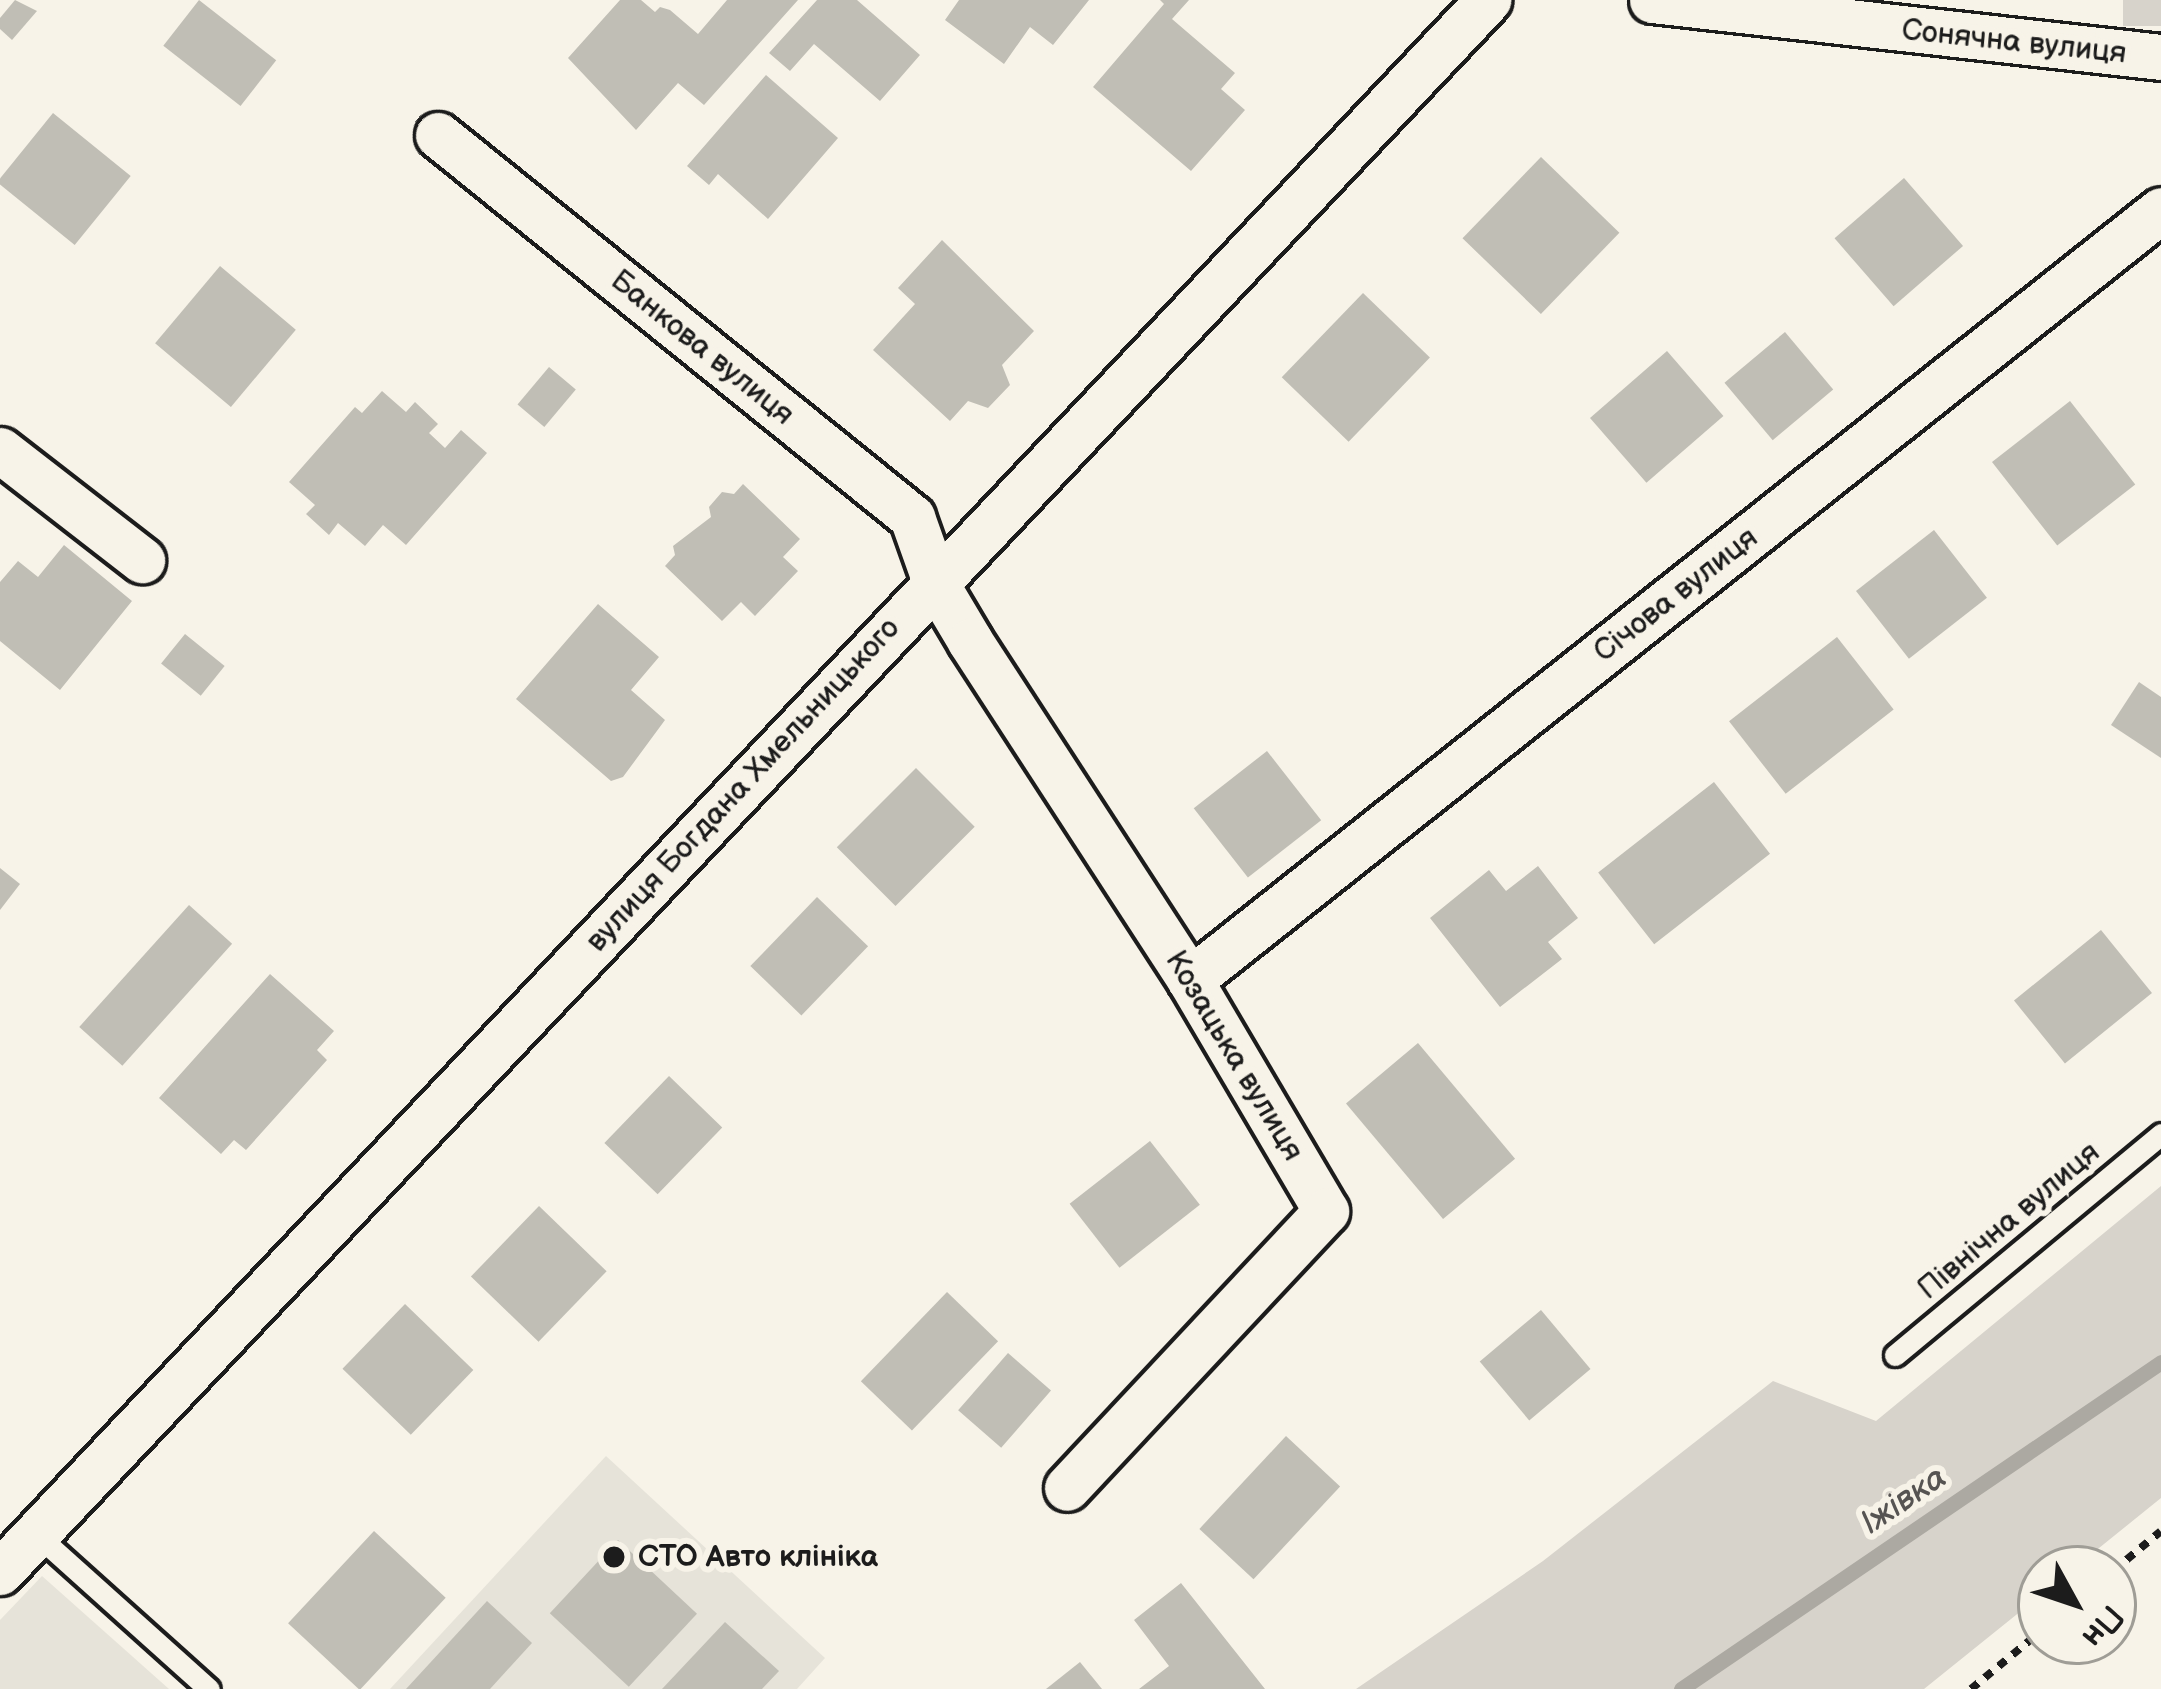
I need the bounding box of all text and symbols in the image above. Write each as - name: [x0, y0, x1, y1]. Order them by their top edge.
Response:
- street label: Сонячна вулиця: [1900, 12, 2128, 72]
- street label: Банкова вулиця: [603, 263, 801, 433]
- street label: Січова вулиця: [1587, 520, 1765, 670]
- street label: вулиця Богдана Хмельницького: [579, 611, 907, 959]
- street label: Козацька вулиця: [1157, 945, 1311, 1167]
- street label: Північна вулиця: [1911, 1135, 2107, 1307]
- water label: Іжівка: [1854, 1458, 1954, 1544]
- place label: СТО Авто клініка: [638, 1539, 878, 1575]
- marker: СТО Авто клініка: [601, 1544, 627, 1570]
- north arrow: [2017, 1545, 2137, 1665]
- text: Пн: [2073, 1597, 2132, 1656]

